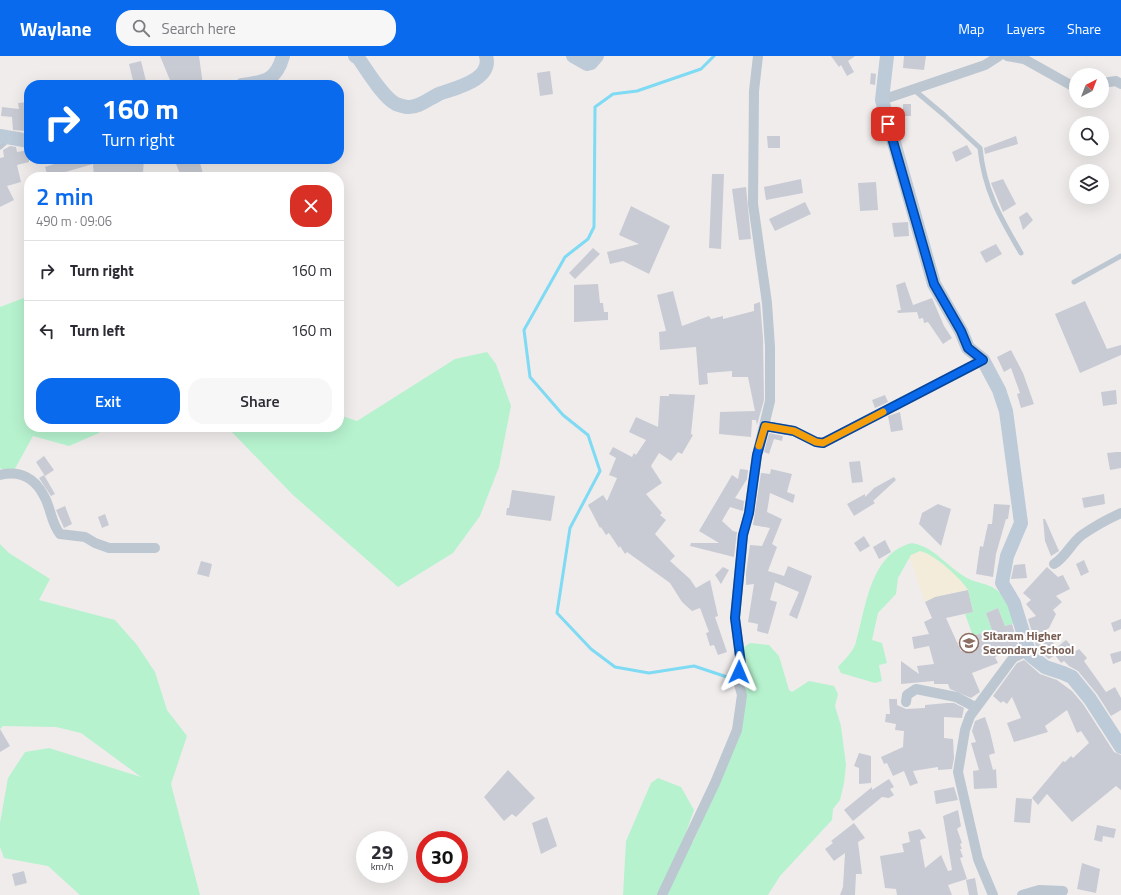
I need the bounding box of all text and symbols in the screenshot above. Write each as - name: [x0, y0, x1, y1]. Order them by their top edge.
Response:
- search box: [116, 10, 396, 46]
- text: Waylane: [20, 14, 92, 43]
- icon: search: [130, 17, 152, 39]
- text: Search here: [162, 17, 236, 40]
- text: Map: [958, 18, 984, 39]
- text: Layers: [1006, 18, 1045, 39]
- text: Share: [1067, 18, 1101, 39]
- north arrow: [1069, 68, 1109, 108]
- map controls: [1069, 68, 1109, 204]
- text: 160 m: [102, 87, 179, 130]
- icon: right: [36, 96, 88, 148]
- pin: [871, 107, 905, 141]
- icon: arrive: [877, 113, 899, 135]
- button: search: [1069, 116, 1109, 156]
- text: Turn right: [102, 126, 175, 153]
- button: layers: [1069, 164, 1109, 204]
- text: 2 min: [36, 178, 94, 214]
- button: close: [290, 185, 332, 227]
- text: 490 m · 09:06: [36, 211, 112, 231]
- text: Turn right: [70, 259, 134, 282]
- text: 160 m: [291, 259, 332, 282]
- icon: right: [36, 260, 58, 282]
- text: Turn left: [70, 319, 125, 342]
- text: 160 m: [291, 319, 332, 342]
- icon: left: [36, 320, 58, 342]
- button: Exit: [36, 378, 180, 424]
- button: Share: [188, 378, 332, 424]
- place label: Sitaram Higher Secondary School: [983, 626, 1074, 659]
- school or university icon: Sitaram Higher Secondary School: [958, 632, 980, 654]
- position arrow: [718, 651, 760, 693]
- speed limit sign: 30: [416, 831, 468, 883]
- text: 29: [371, 836, 393, 867]
- text: km/h: [371, 859, 393, 874]

